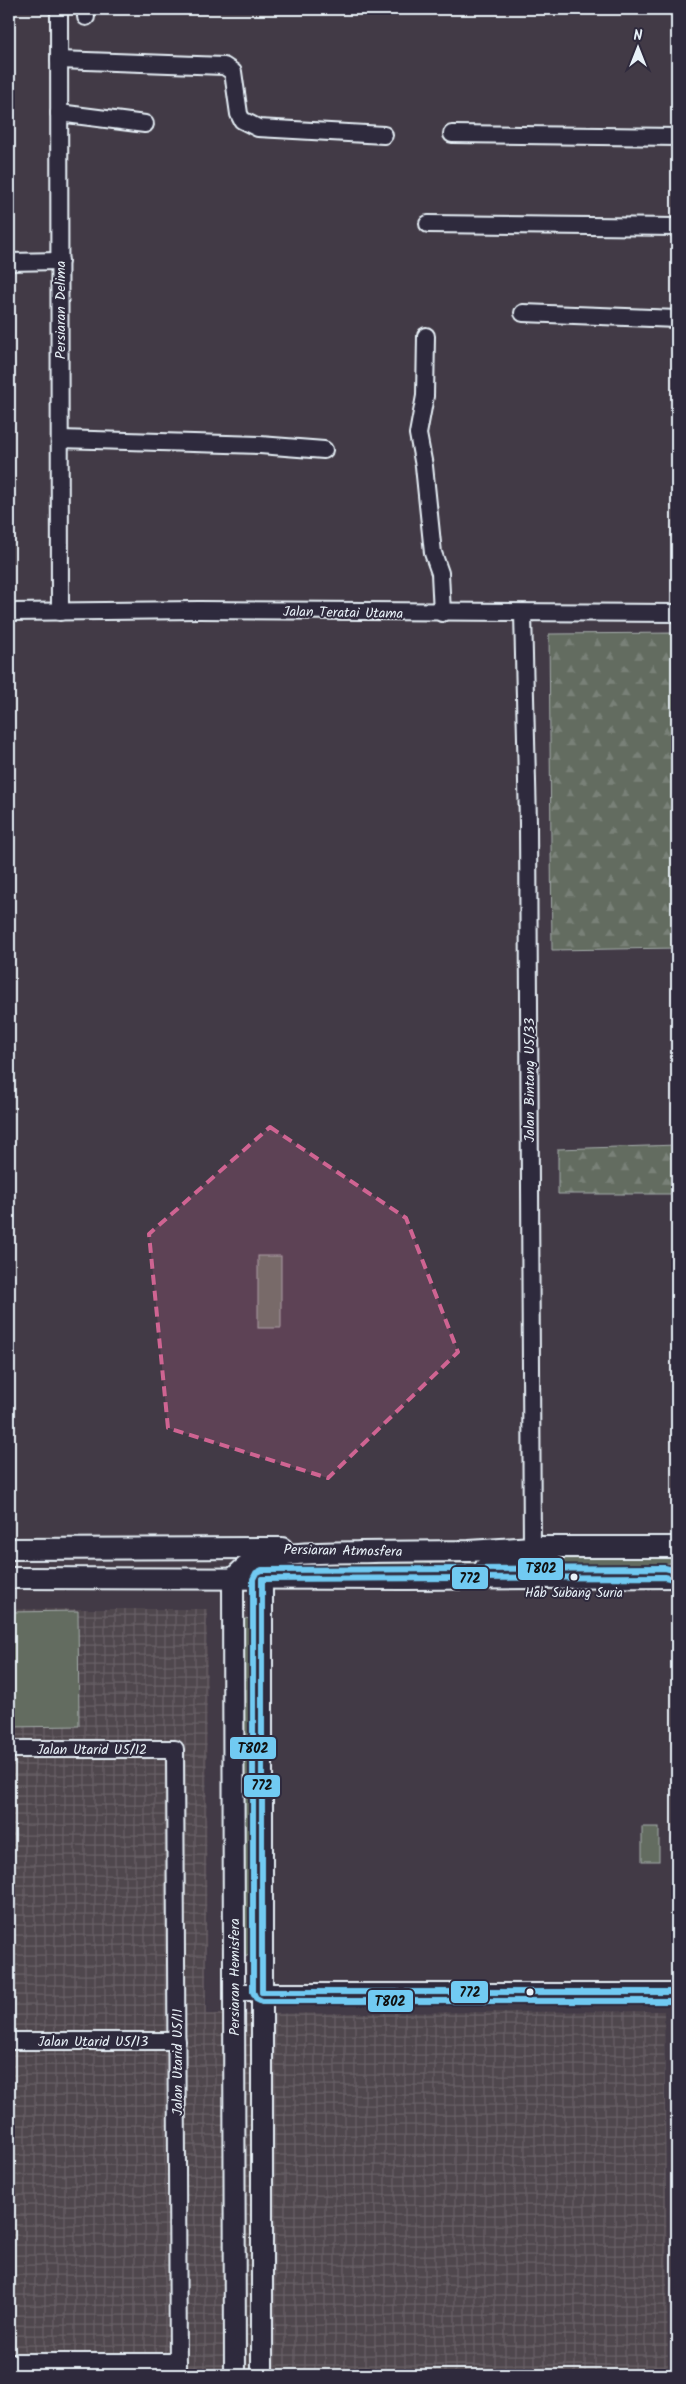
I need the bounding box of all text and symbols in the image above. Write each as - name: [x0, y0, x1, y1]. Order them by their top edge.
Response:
- north arrow: [614, 22, 664, 72]
- text: N: [634, 25, 643, 47]
- street label: Persiaran Delima: [50, 261, 72, 359]
- street label: Jalan Teratai Utama: [283, 601, 403, 625]
- street label: Jalan Bintang U5/33: [519, 1018, 541, 1142]
- street label: Persiaran Atmosfera: [283, 1539, 403, 1563]
- line badge: T802: [517, 1557, 564, 1581]
- text: T802: [525, 1558, 557, 1580]
- line badge: 772: [451, 1566, 489, 1590]
- text: 772: [459, 1568, 481, 1590]
- marker: Hab Subang Suria: [569, 1572, 579, 1582]
- place label: Hab Subang Suria: [525, 1583, 623, 1604]
- line badge: T802: [229, 1736, 277, 1760]
- text: T802: [237, 1738, 269, 1760]
- street label: Jalan Utarid U5/12: [37, 1739, 147, 1761]
- line badge: 772: [243, 1774, 281, 1798]
- text: 772: [251, 1775, 273, 1797]
- street label: Persiaran Hemisfera: [224, 1918, 246, 2036]
- line badge: 772: [450, 1980, 489, 2004]
- text: 772: [459, 1982, 481, 2004]
- unlabelled marker: [525, 1987, 535, 1997]
- line badge: T802: [367, 1989, 414, 2013]
- text: T802: [374, 1991, 406, 2013]
- street label: Jalan Utarid U5/11: [167, 2009, 189, 2115]
- street label: Jalan Utarid U5/13: [38, 2031, 148, 2053]

